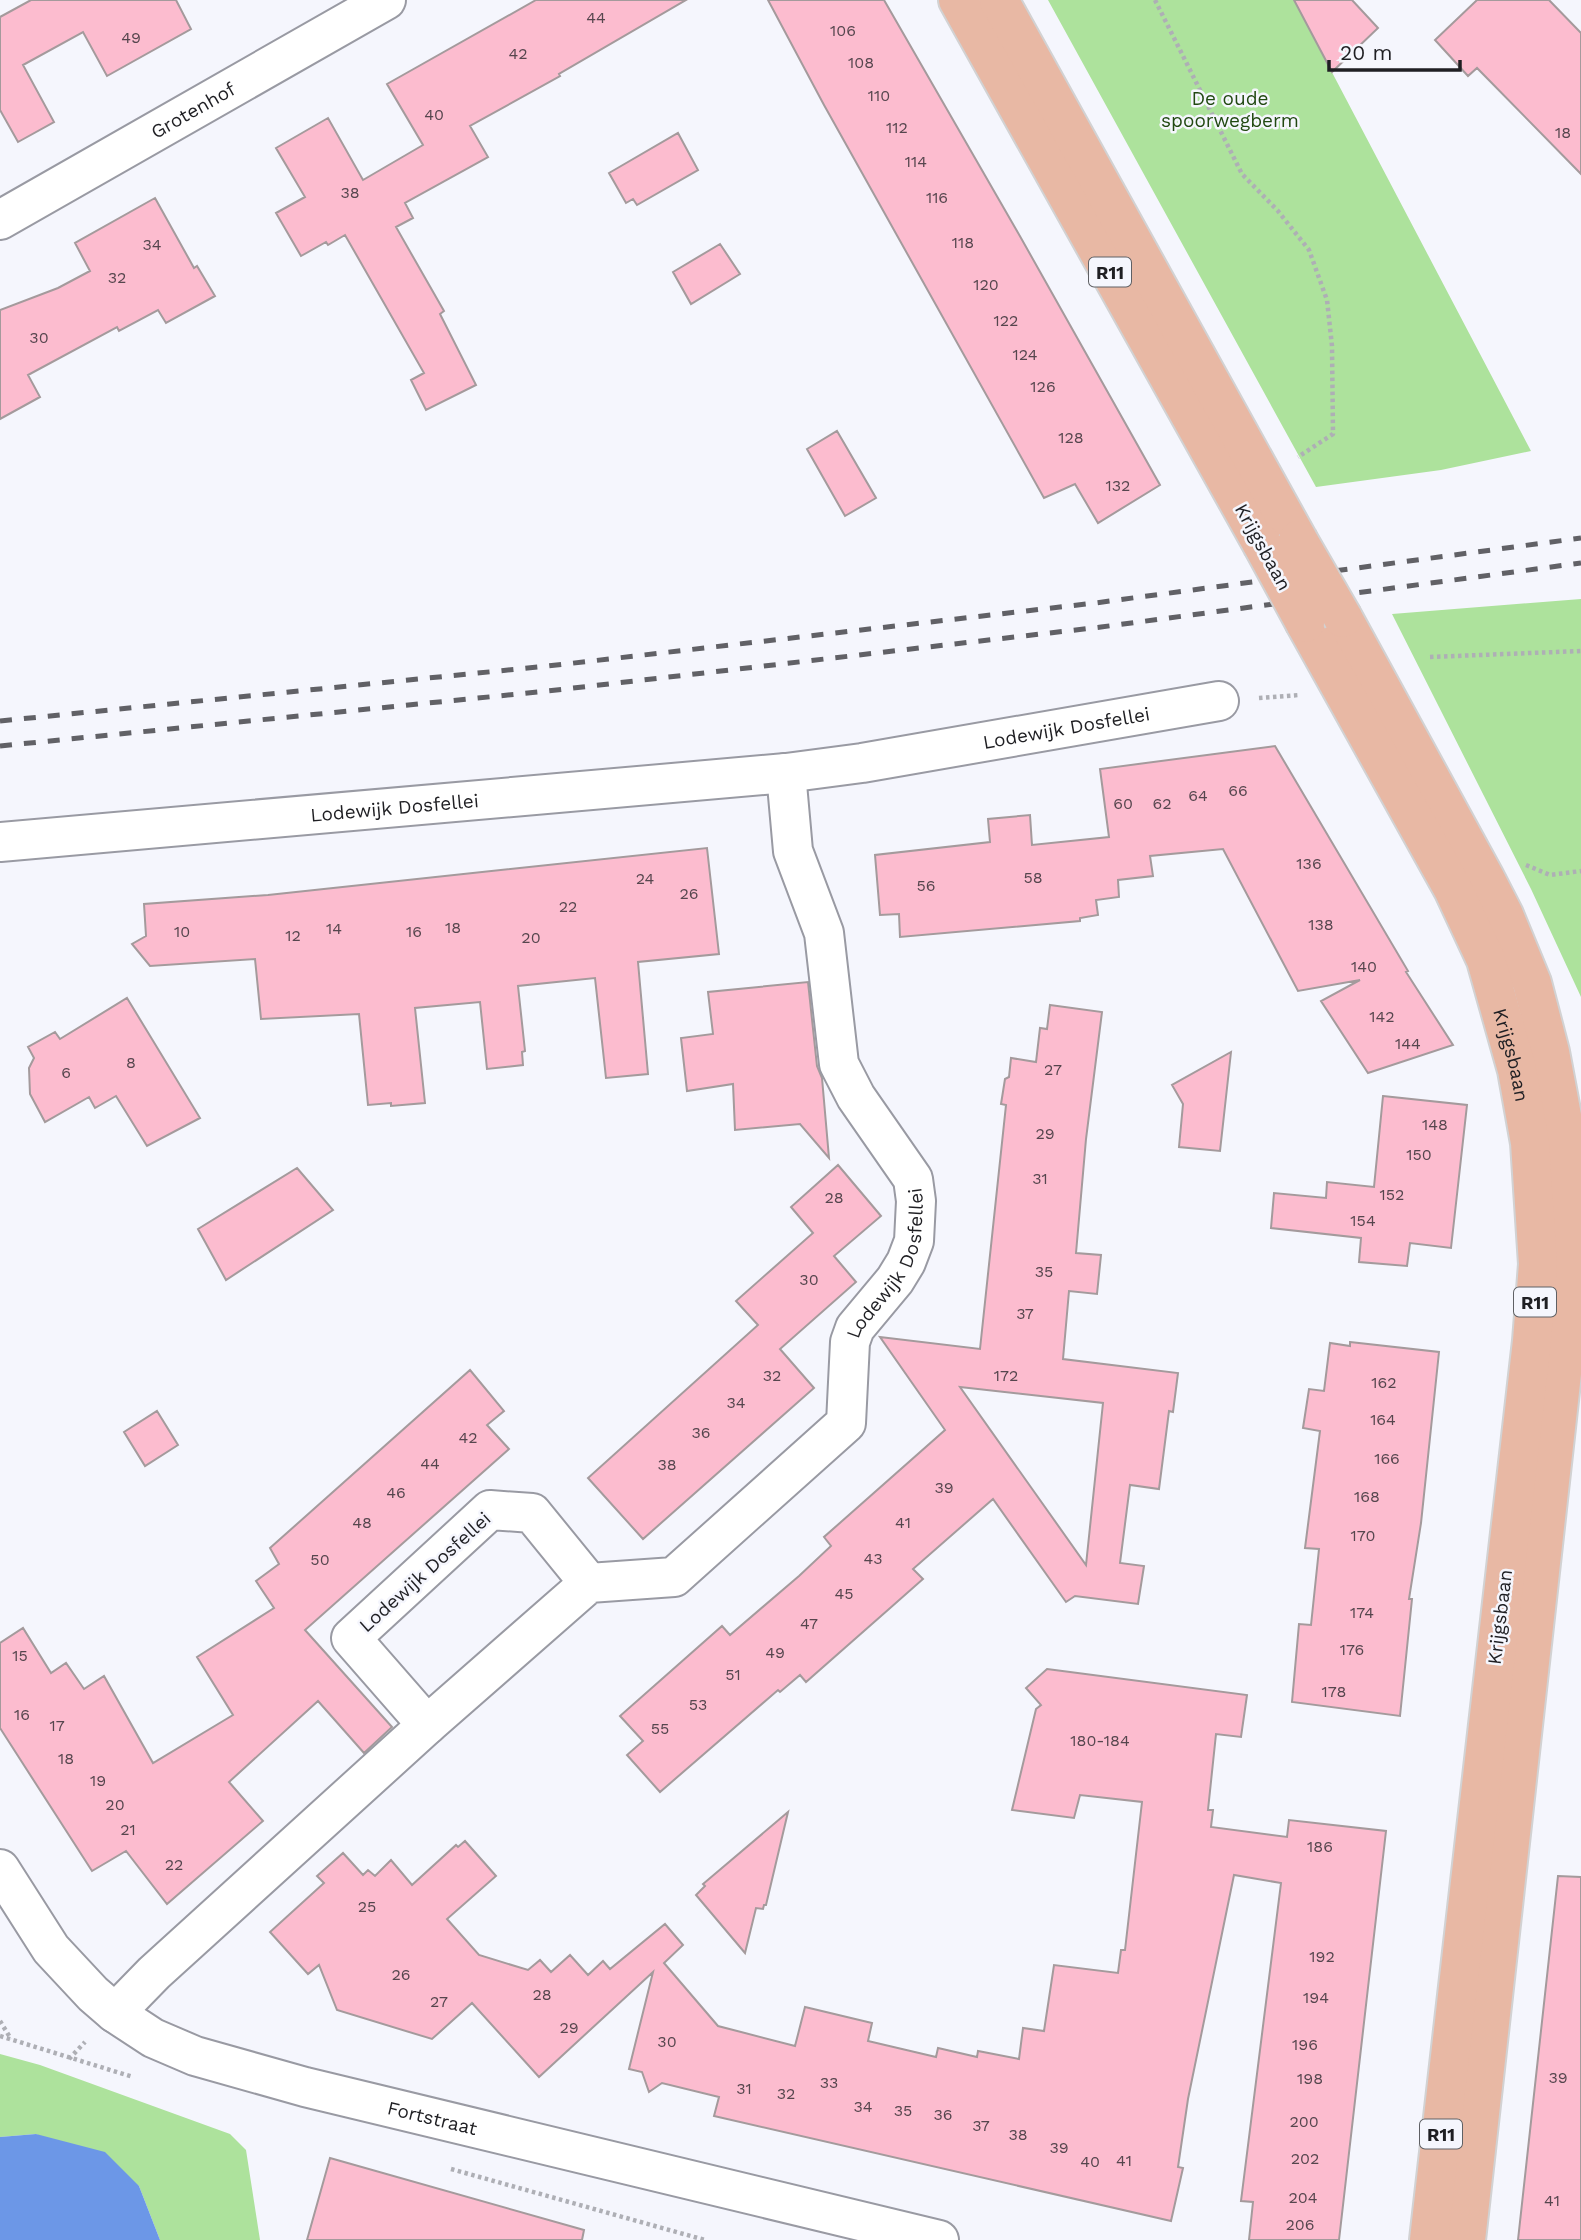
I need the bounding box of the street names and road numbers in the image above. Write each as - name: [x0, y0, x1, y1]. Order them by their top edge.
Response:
- street label: Grotenhof: [147, 77, 240, 143]
- road number: R11: [1089, 258, 1131, 286]
- street label: Krijgsbaan: [1230, 500, 1296, 594]
- street label: Lodewijk Dosfellei: [981, 702, 1151, 753]
- street label: Lodewijk Dosfellei: [309, 789, 480, 826]
- street label: Krijgsbaan: [1489, 1005, 1534, 1103]
- street label: Lodewijk Dosfellei: [841, 1186, 928, 1341]
- road number: R11: [1514, 1288, 1556, 1316]
- street label: Lodewijk Dosfellei: [355, 1507, 495, 1637]
- street label: Krijgsbaan: [1483, 1568, 1517, 1666]
- street label: Fortstraat: [385, 2096, 480, 2140]
- road number: R11: [1420, 2120, 1462, 2148]

